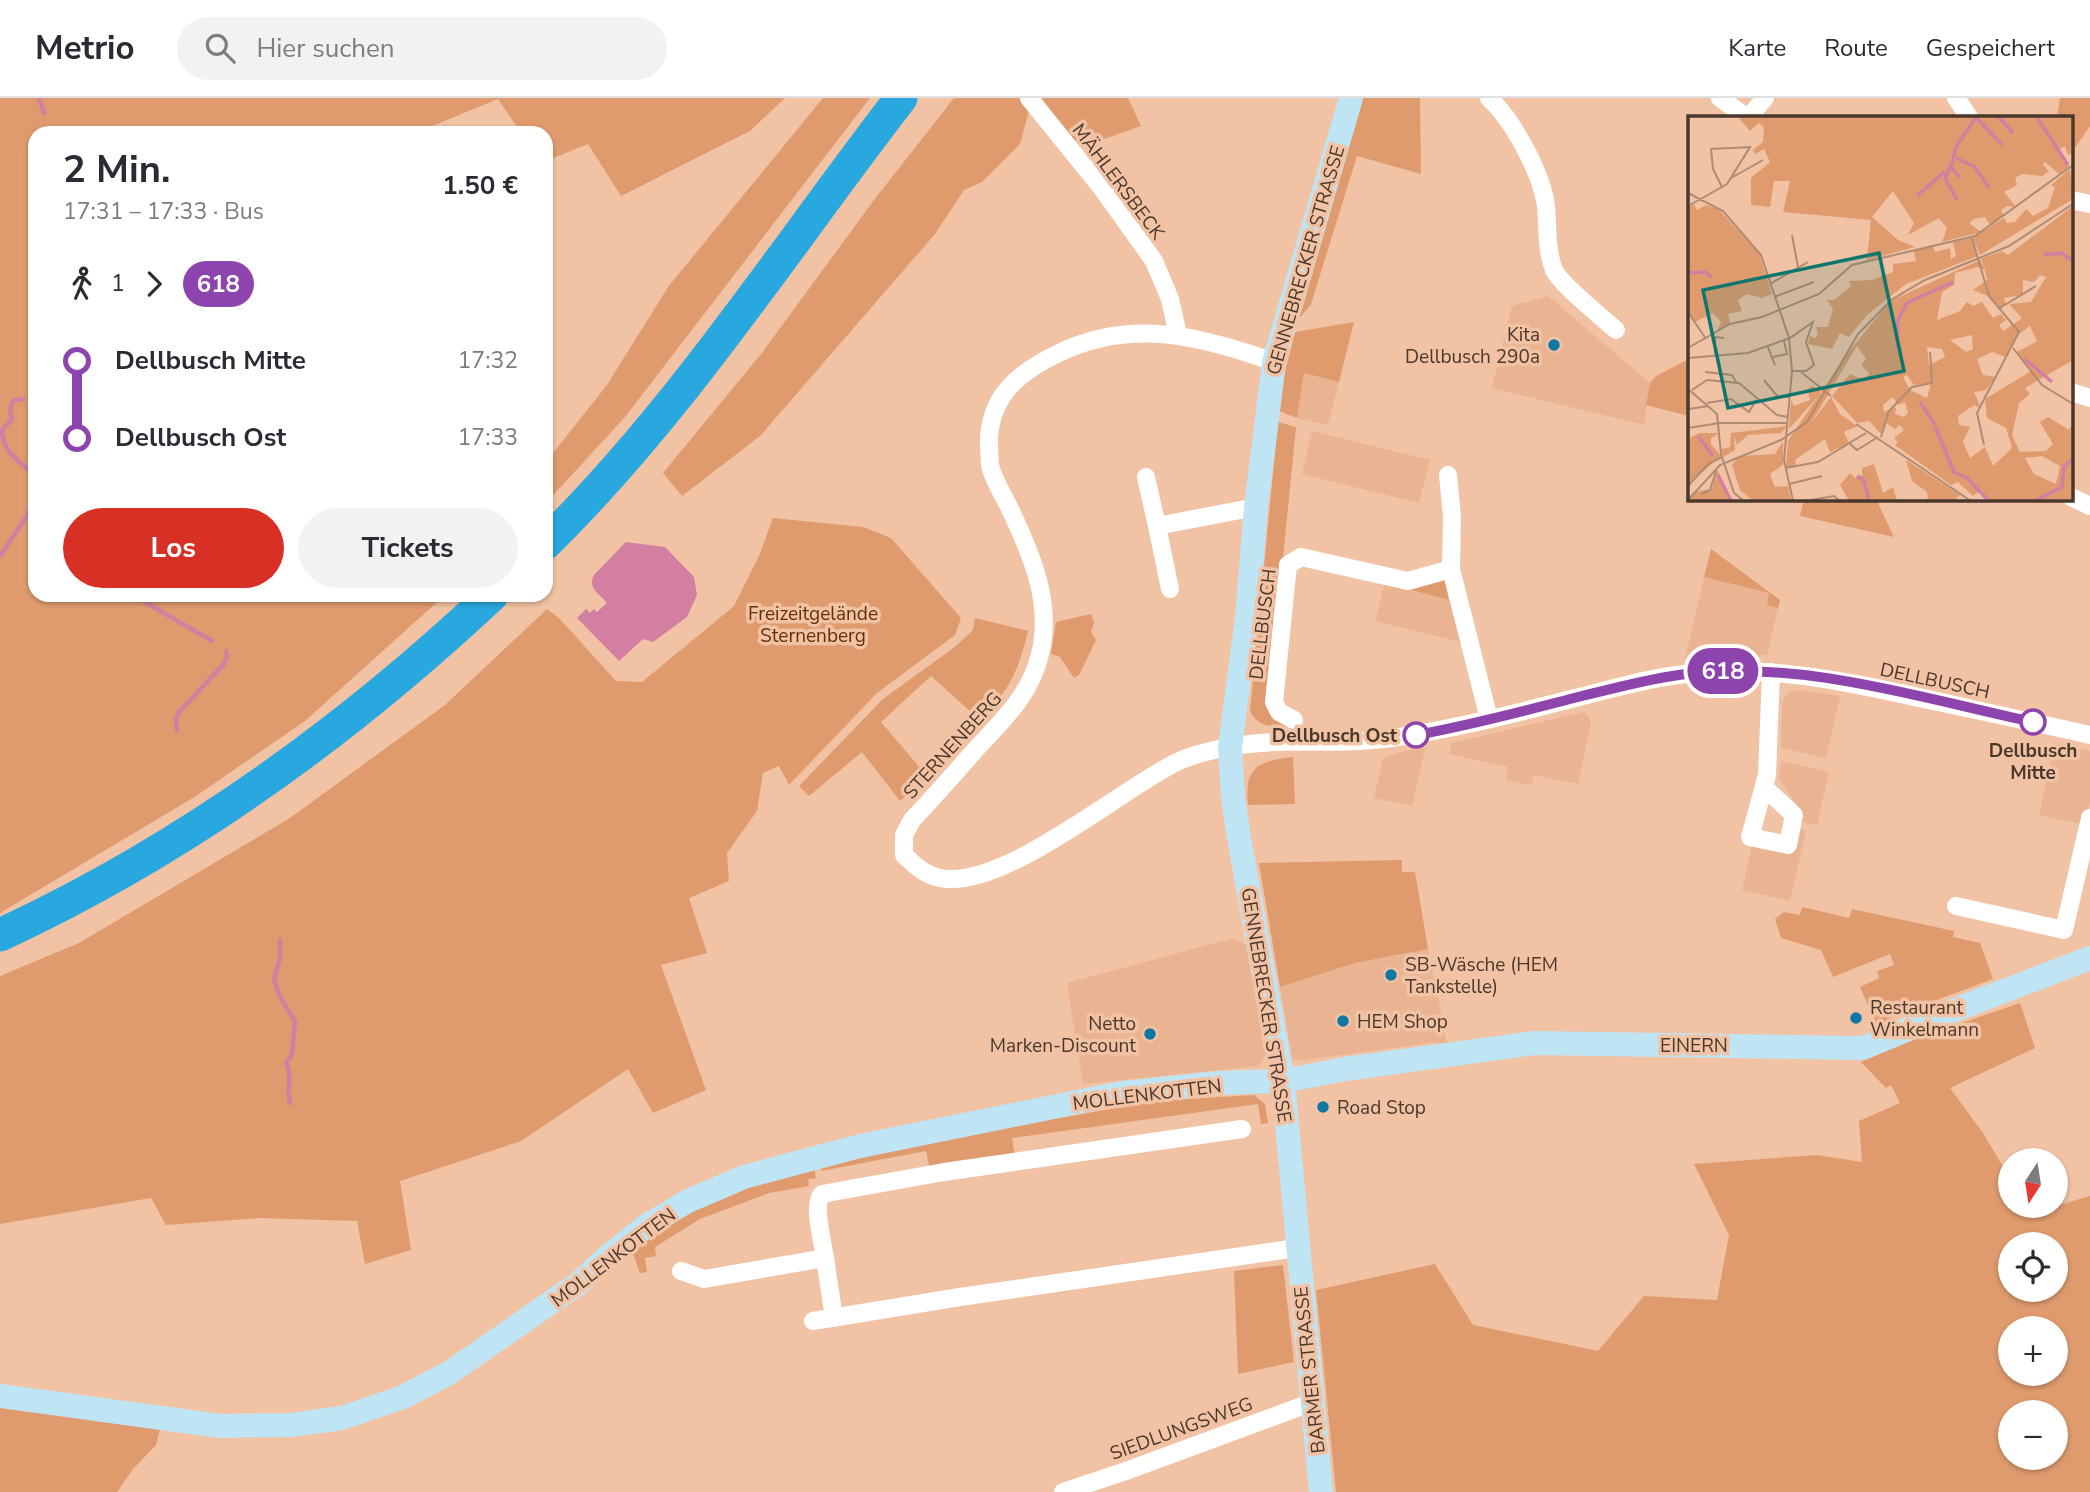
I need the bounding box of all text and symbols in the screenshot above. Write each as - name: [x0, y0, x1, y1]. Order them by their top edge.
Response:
- search box: [177, 17, 667, 80]
- text: Metrio: [35, 26, 135, 71]
- icon: search: [201, 29, 239, 67]
- text: Hier suchen: [257, 31, 395, 66]
- text: Karte: [1728, 32, 1786, 64]
- text: Route: [1824, 32, 1888, 64]
- text: Gespeichert: [1926, 32, 2055, 64]
- inset map: [1688, 116, 2072, 500]
- street label: MÄHLERSBECK: [1066, 118, 1171, 246]
- street label: GENNEBRECKER STRASSE: [1261, 143, 1351, 378]
- text: 2 Min.: [63, 144, 170, 195]
- text: 1.50 €: [442, 168, 518, 203]
- text: 17:31 – 17:33 · Bus: [63, 196, 264, 227]
- icon: walk: [63, 265, 101, 303]
- icon: forward: [135, 265, 173, 303]
- text: 1: [111, 268, 125, 299]
- text: 618: [197, 268, 240, 300]
- place label: Kita Dellbusch 290a: [1405, 322, 1540, 370]
- marker: Kita Dellbusch 290a: [1546, 337, 1562, 353]
- text: Dellbusch Mitte: [115, 343, 306, 378]
- text: 17:32: [458, 345, 518, 376]
- text: Dellbusch Ost: [115, 420, 286, 455]
- text: 17:33: [458, 422, 518, 453]
- button: Los: [63, 508, 284, 588]
- button: Tickets: [298, 508, 518, 588]
- street label: DELLBUSCH: [1243, 567, 1283, 681]
- park label: Freizeitgelände Sternenberg: [748, 601, 878, 649]
- line badge: 618: [1683, 648, 1763, 694]
- text: 618: [1701, 655, 1745, 687]
- street label: DELLBUSCH: [1878, 657, 1992, 705]
- street label: STERNENBERG: [898, 686, 1008, 805]
- marker: Dellbusch Mitte: [2020, 709, 2046, 735]
- marker: Dellbusch Ost: [1403, 722, 1429, 748]
- place label: Dellbusch Ost: [1272, 723, 1398, 749]
- place label: Dellbusch Mitte: [1989, 738, 2077, 786]
- street label: GENNEBRECKER STRASSE: [1235, 886, 1297, 1124]
- place label: SB-Wäsche (HEM Tankstelle): [1405, 952, 1558, 1000]
- marker: SB-Wäsche (HEM Tankstelle): [1383, 967, 1399, 983]
- place label: Restaurant Winkelmann: [1870, 995, 1979, 1043]
- place label: HEM Shop: [1357, 1009, 1448, 1035]
- marker: Restaurant Winkelmann: [1848, 1010, 1864, 1026]
- place label: Netto Marken-Discount: [990, 1011, 1136, 1059]
- marker: HEM Shop: [1335, 1013, 1351, 1029]
- marker: Netto Marken-Discount: [1142, 1026, 1158, 1042]
- street label: EINERN: [1660, 1033, 1728, 1059]
- street label: MOLLENKOTTEN: [1071, 1073, 1223, 1117]
- place label: Road Stop: [1337, 1095, 1426, 1121]
- marker: Road Stop: [1315, 1099, 1331, 1115]
- north arrow: [1998, 1148, 2068, 1218]
- map controls: [1998, 1148, 2068, 1470]
- street label: MOLLENKOTTEN: [546, 1202, 681, 1313]
- button: locate: [1998, 1232, 2068, 1302]
- street label: BARMER STRASSE: [1288, 1285, 1332, 1455]
- button: +: [1998, 1316, 2068, 1386]
- street label: SIEDLUNGSWEG: [1106, 1391, 1256, 1467]
- button: −: [1998, 1400, 2068, 1470]

